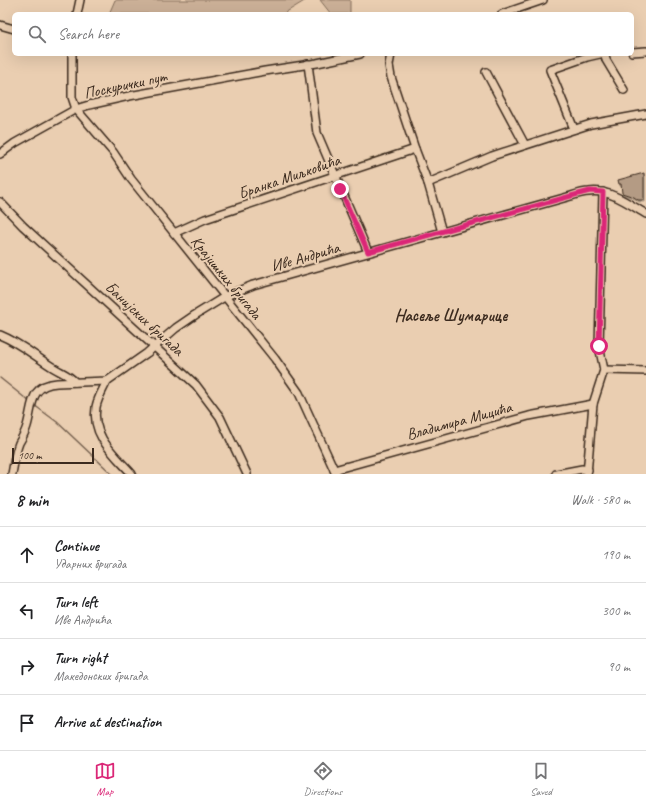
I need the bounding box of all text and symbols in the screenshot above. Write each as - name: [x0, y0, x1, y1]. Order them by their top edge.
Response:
- search box: [12, 12, 634, 56]
- icon: search: [26, 23, 48, 45]
- text: Search here: [58, 25, 119, 44]
- street label: Поскурички пут: [82, 66, 170, 103]
- street label: Бранка Миљковића: [236, 150, 344, 204]
- route end: [331, 180, 349, 198]
- street label: Крајишких бригада: [186, 232, 267, 325]
- street label: Иве Андрића: [269, 237, 343, 276]
- street label: Банијских бригада: [101, 277, 189, 361]
- district label: Насеље Шумарице: [395, 305, 508, 326]
- route start: [590, 337, 608, 355]
- street label: Владимира Мицића: [404, 397, 515, 445]
- scale bar: [12, 446, 94, 465]
- text: 100 m: [18, 448, 42, 462]
- text: 8 min: [16, 490, 49, 511]
- text: Walk · 580 m: [571, 492, 630, 508]
- text: Continue: [54, 537, 99, 556]
- icon: ahead: [16, 544, 38, 566]
- text: 190 m: [602, 547, 630, 563]
- text: Ударних бригада: [54, 556, 126, 572]
- text: Turn left: [54, 593, 97, 612]
- icon: left: [16, 600, 38, 622]
- text: 300 m: [602, 603, 630, 619]
- text: Иве Андрића: [54, 612, 111, 628]
- text: Turn right: [54, 649, 107, 668]
- icon: right: [16, 656, 38, 678]
- text: 90 m: [608, 659, 630, 675]
- text: Македонских бригада: [54, 668, 148, 684]
- icon: arrive: [16, 712, 38, 734]
- text: Arrive at destination: [54, 713, 161, 732]
- tab: Map: [94, 760, 116, 798]
- tab: Directions: [304, 760, 342, 798]
- tab: Saved: [530, 760, 552, 798]

